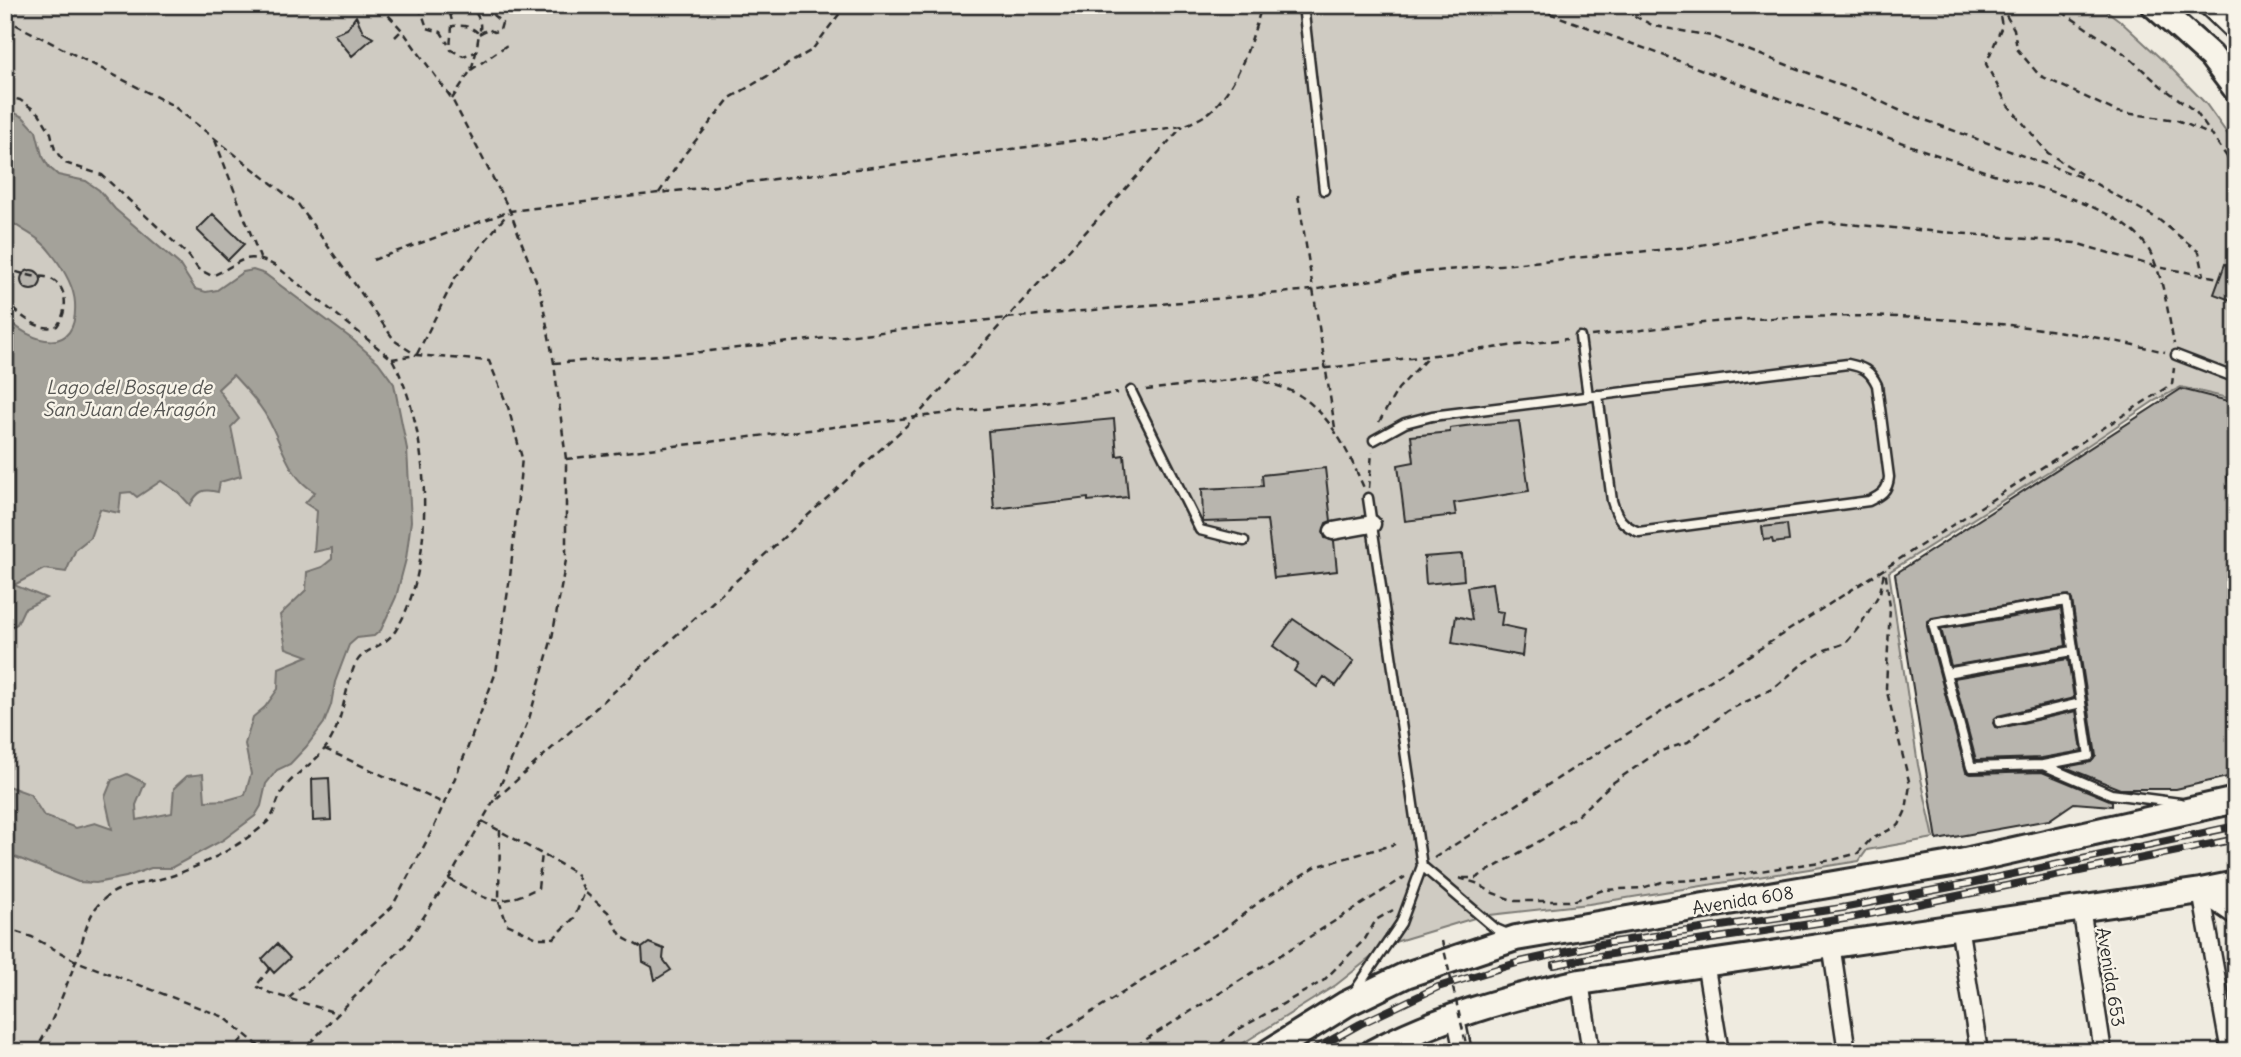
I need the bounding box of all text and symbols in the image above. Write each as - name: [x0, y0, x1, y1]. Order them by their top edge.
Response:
- water label: Lago del Bosque de San Juan de Aragón: [43, 375, 216, 421]
- street label: Avenida 608: [1691, 881, 1795, 919]
- street label: Avenida 653: [2092, 926, 2130, 1028]

